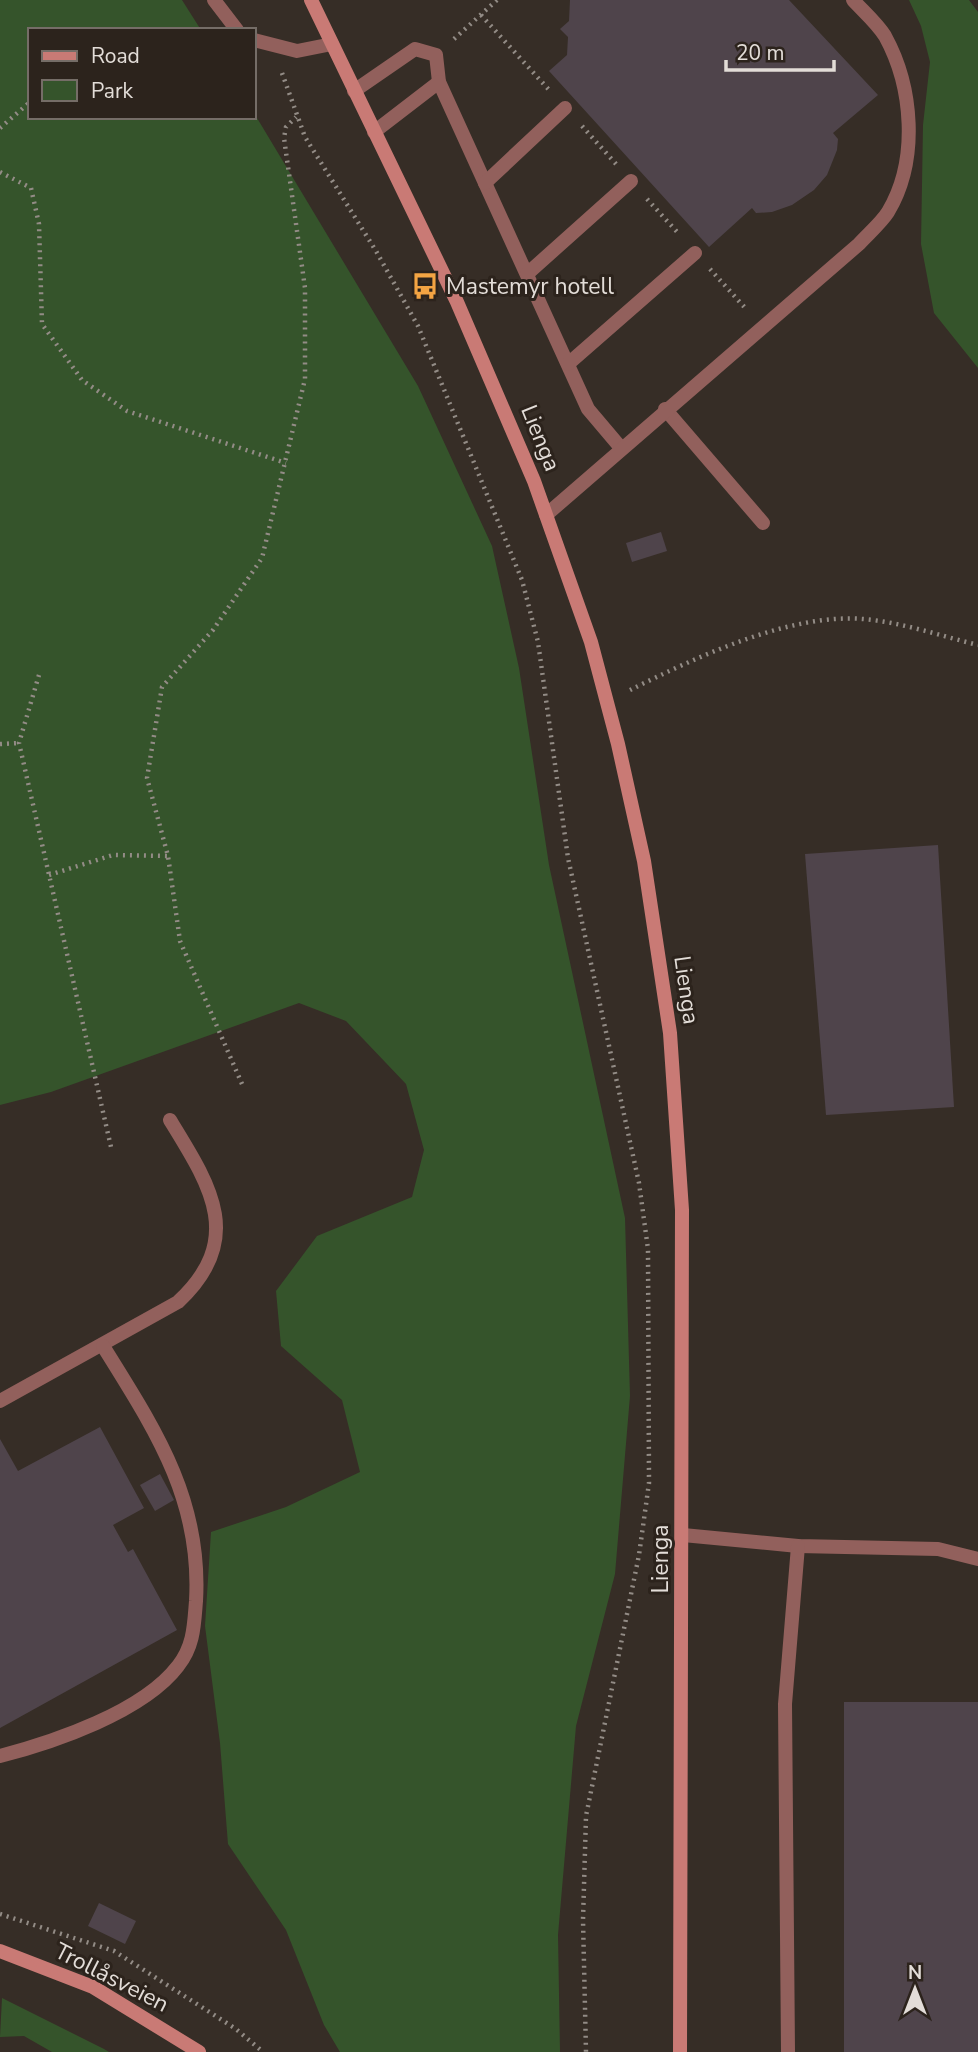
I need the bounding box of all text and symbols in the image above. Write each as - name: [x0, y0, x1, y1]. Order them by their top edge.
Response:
- legend: [28, 28, 256, 119]
- scale bar: [726, 28, 834, 72]
- text: 20 m: [736, 39, 785, 67]
- text: Road: [91, 42, 140, 70]
- text: Park: [91, 77, 133, 105]
- bus stop icon: Mastemyr hotell: [410, 271, 440, 301]
- place label: Mastemyr hotell: [446, 271, 614, 302]
- street label: Lienga: [513, 400, 568, 476]
- street label: Lienga: [666, 954, 707, 1026]
- street label: Lienga: [645, 1525, 676, 1593]
- street label: Trollåsveien: [49, 1935, 174, 2019]
- north arrow: [880, 1954, 950, 2024]
- text: N: [908, 1960, 922, 1986]

